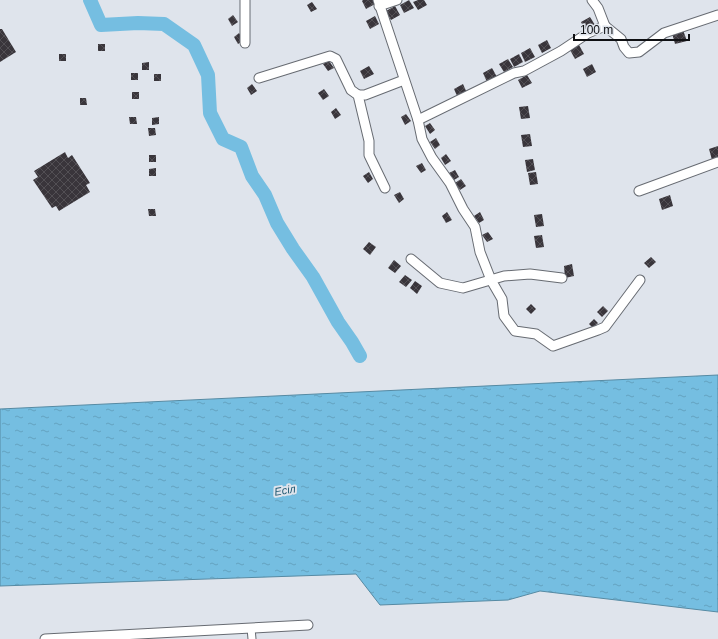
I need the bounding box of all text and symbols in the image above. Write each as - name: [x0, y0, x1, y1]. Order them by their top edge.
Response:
- scale bar: [574, 16, 689, 42]
- text: 100 m: [580, 23, 613, 37]
- water label: Есіл: [273, 482, 297, 498]

